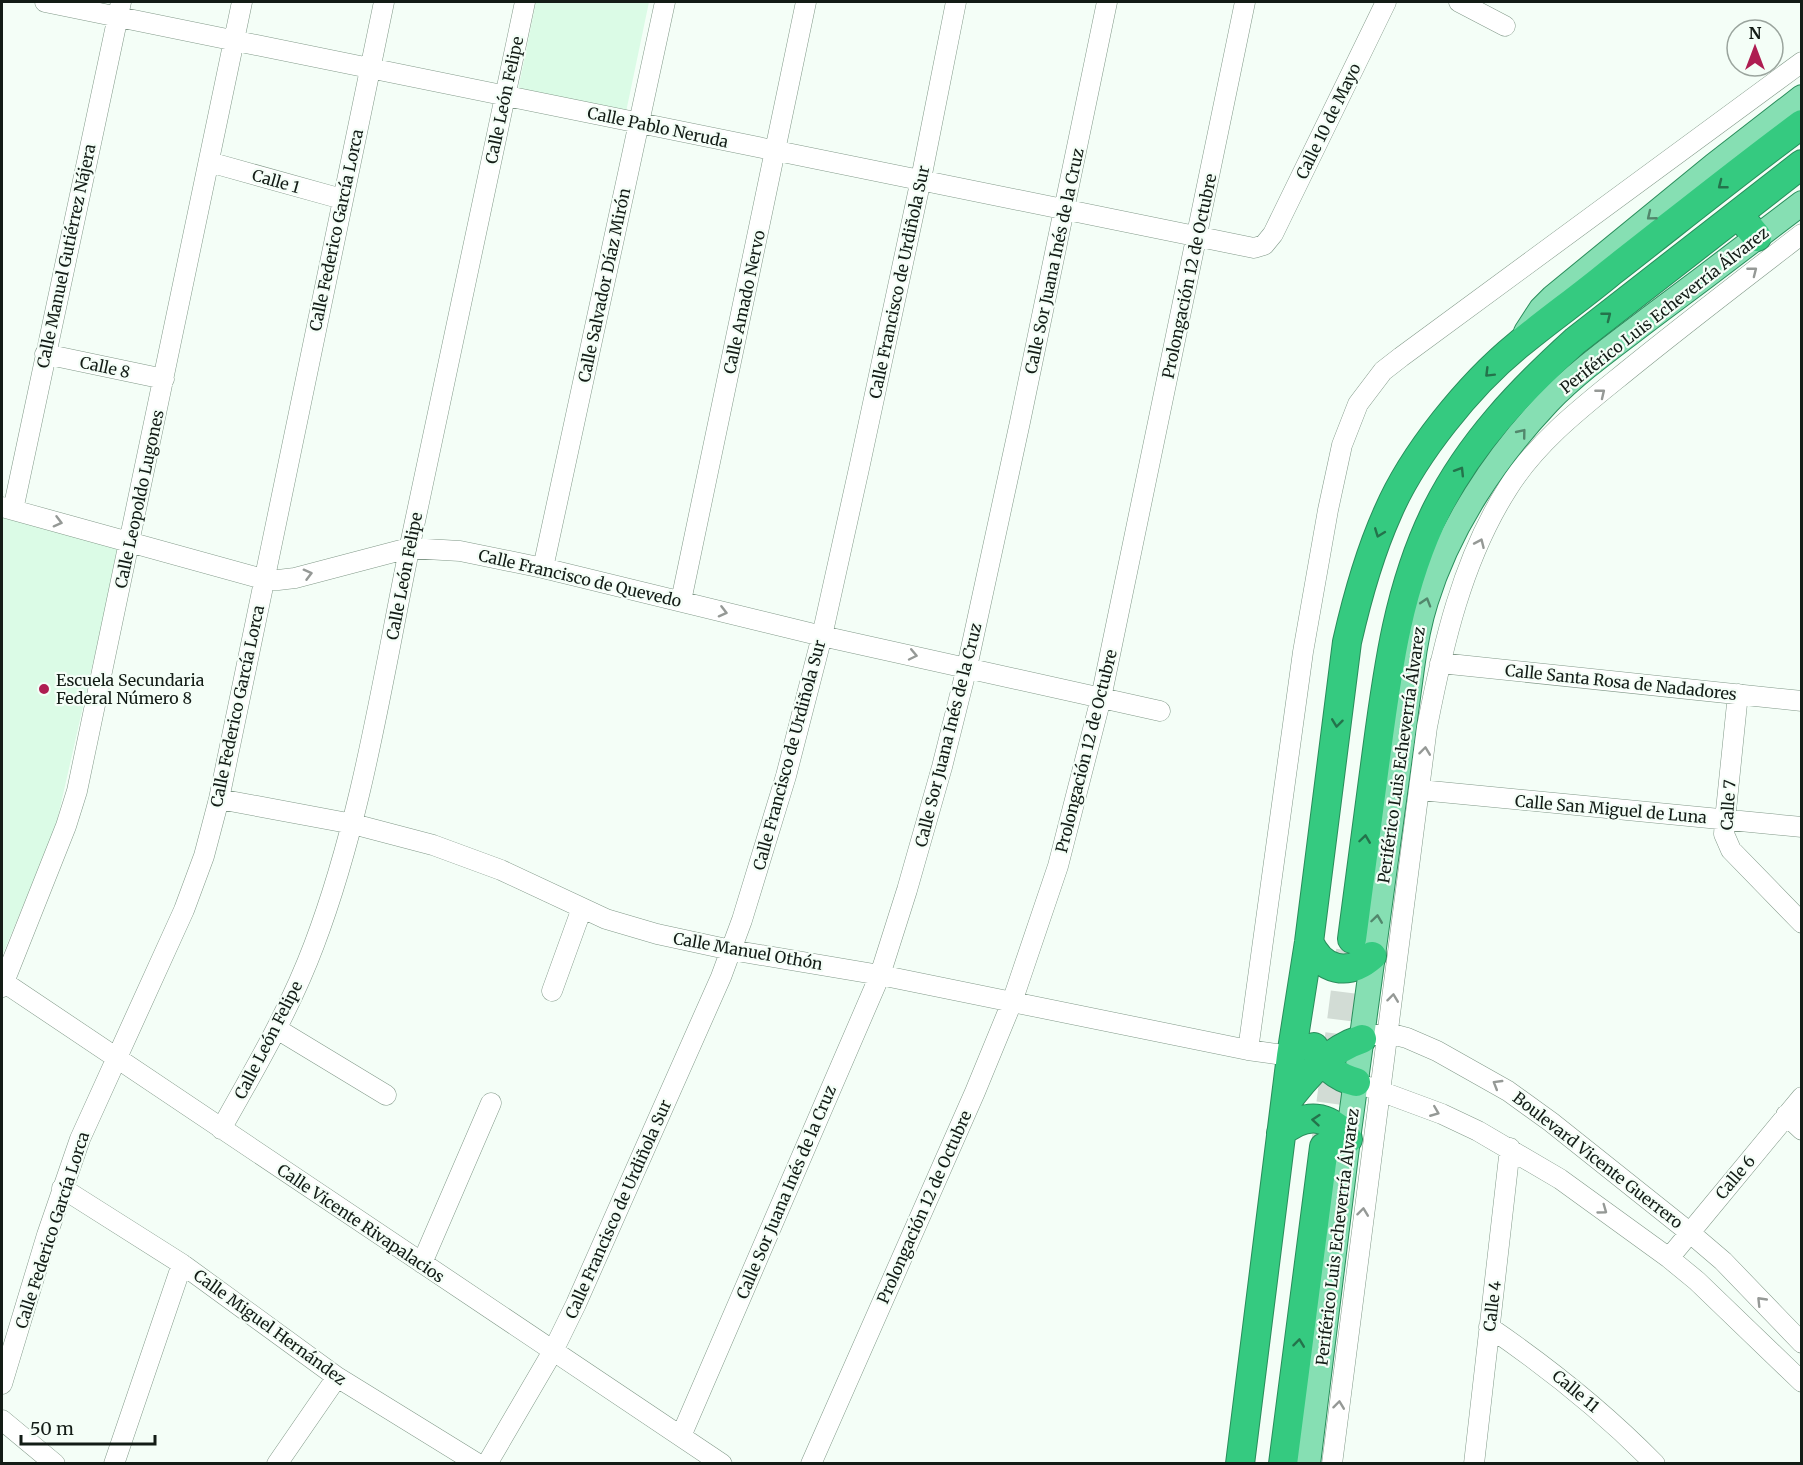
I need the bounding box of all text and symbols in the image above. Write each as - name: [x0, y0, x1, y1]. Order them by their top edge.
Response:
- north arrow: [1725, 18, 1785, 78]
- text: N: [1749, 23, 1762, 43]
- street label: Calle León Felipe: [481, 34, 527, 166]
- street label: Calle 10 de Mayo: [1291, 60, 1365, 182]
- street label: Calle Pablo Neruda: [586, 102, 731, 152]
- street label: Calle Federico García Lorca: [305, 127, 367, 333]
- street label: Calle Manuel Gutiérrez Nájera: [32, 142, 100, 370]
- street label: Calle Sor Juana Inés de la Cruz: [1020, 146, 1088, 376]
- street label: Calle Francisco de Urdiñola Sur: [865, 164, 933, 400]
- street label: Calle 1: [250, 165, 302, 197]
- street label: Prolongación 12 de Octubre: [1157, 172, 1221, 380]
- one-way arrow: [1718, 178, 1729, 189]
- street label: Calle Salvador Díaz Mirón: [574, 186, 634, 384]
- one-way arrow: [1647, 209, 1658, 220]
- street label: Periférico Luis Echeverría Álvarez: [1556, 222, 1772, 398]
- street label: Calle Amado Nervo: [719, 228, 769, 376]
- one-way arrow: [1747, 268, 1758, 279]
- one-way arrow: [1601, 312, 1612, 323]
- street label: Calle 8: [78, 352, 132, 382]
- one-way arrow: [1485, 366, 1496, 377]
- one-way arrow: [1594, 389, 1605, 400]
- street label: Calle Leopoldo Lugones: [110, 408, 168, 590]
- one-way arrow: [1514, 429, 1525, 440]
- one-way arrow: [1452, 467, 1464, 477]
- street label: Calle León Felipe: [382, 510, 426, 642]
- one-way arrow: [53, 515, 63, 528]
- one-way arrow: [1374, 527, 1387, 538]
- one-way arrow: [1473, 538, 1485, 549]
- street label: Calle Francisco de Quevedo: [477, 545, 683, 611]
- one-way arrow: [303, 569, 313, 582]
- one-way arrow: [1419, 597, 1431, 608]
- street label: Calle Federico García Lorca: [206, 603, 268, 809]
- one-way arrow: [718, 604, 728, 617]
- street label: Calle Sor Juana Inés de la Cruz: [910, 621, 986, 849]
- street label: Periférico Luis Echeverría Álvarez: [1373, 625, 1429, 885]
- street label: Calle Francisco de Urdiñola Sur: [749, 638, 829, 872]
- street label: Prolongación 12 de Octubre: [1051, 647, 1121, 855]
- one-way arrow: [908, 648, 918, 661]
- street label: Calle Santa Rosa de Nadadores: [1504, 660, 1738, 704]
- place label: Escuela Secundaria Federal Número 8: [56, 670, 205, 708]
- marker: Escuela Secundaria Federal Número 8: [37, 682, 51, 696]
- one-way arrow: [1331, 718, 1343, 727]
- one-way arrow: [1418, 746, 1430, 755]
- street label: Calle 7: [1716, 779, 1740, 831]
- street label: Calle San Miguel de Luna: [1514, 791, 1708, 827]
- one-way arrow: [1358, 835, 1371, 844]
- one-way arrow: [1371, 914, 1383, 923]
- street label: Calle Manuel Othón: [672, 928, 825, 974]
- street label: Calle León Felipe: [230, 978, 306, 1102]
- one-way arrow: [1386, 993, 1398, 1002]
- one-way arrow: [1493, 1080, 1503, 1092]
- street label: Calle Sor Juana Inés de la Cruz: [732, 1082, 840, 1302]
- street label: Boulevard Vicente Guerrero: [1509, 1087, 1687, 1233]
- street label: Calle Francisco de Urdiñola Sur: [561, 1096, 675, 1322]
- one-way arrow: [1428, 1105, 1439, 1117]
- street label: Prolongación 12 de Octubre: [872, 1107, 976, 1307]
- street label: Periférico Luis Echeverría Álvarez: [1311, 1107, 1363, 1367]
- one-way arrow: [1311, 1114, 1321, 1127]
- street label: Calle Federico García Lorca: [11, 1129, 93, 1331]
- street label: Calle 6: [1711, 1151, 1759, 1203]
- street label: Calle Vicente Rivapalacios: [273, 1159, 449, 1287]
- one-way arrow: [1596, 1203, 1607, 1214]
- one-way arrow: [1357, 1207, 1369, 1217]
- street label: Calle Miguel Hernández: [190, 1265, 350, 1389]
- street label: Calle 4: [1479, 1279, 1505, 1333]
- one-way arrow: [1757, 1297, 1768, 1307]
- one-way arrow: [1292, 1338, 1304, 1348]
- street label: Calle 11: [1548, 1366, 1604, 1416]
- one-way arrow: [1333, 1401, 1345, 1410]
- scale bar: [21, 1408, 154, 1446]
- text: 50 m: [30, 1417, 74, 1440]

